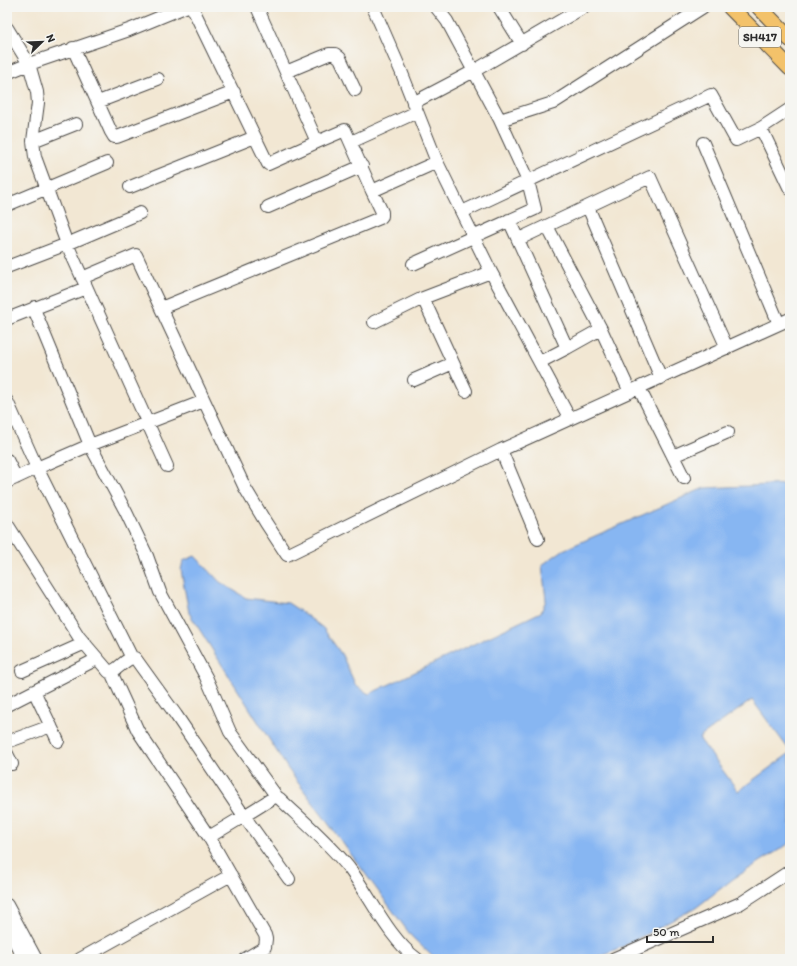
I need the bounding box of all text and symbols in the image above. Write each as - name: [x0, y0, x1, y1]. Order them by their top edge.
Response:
- north arrow: [22, 22, 62, 62]
- road number: SH417: [739, 27, 781, 47]
- text: N: [43, 32, 58, 44]
- scale bar: [647, 918, 713, 944]
- text: 50 m: [653, 925, 679, 939]

